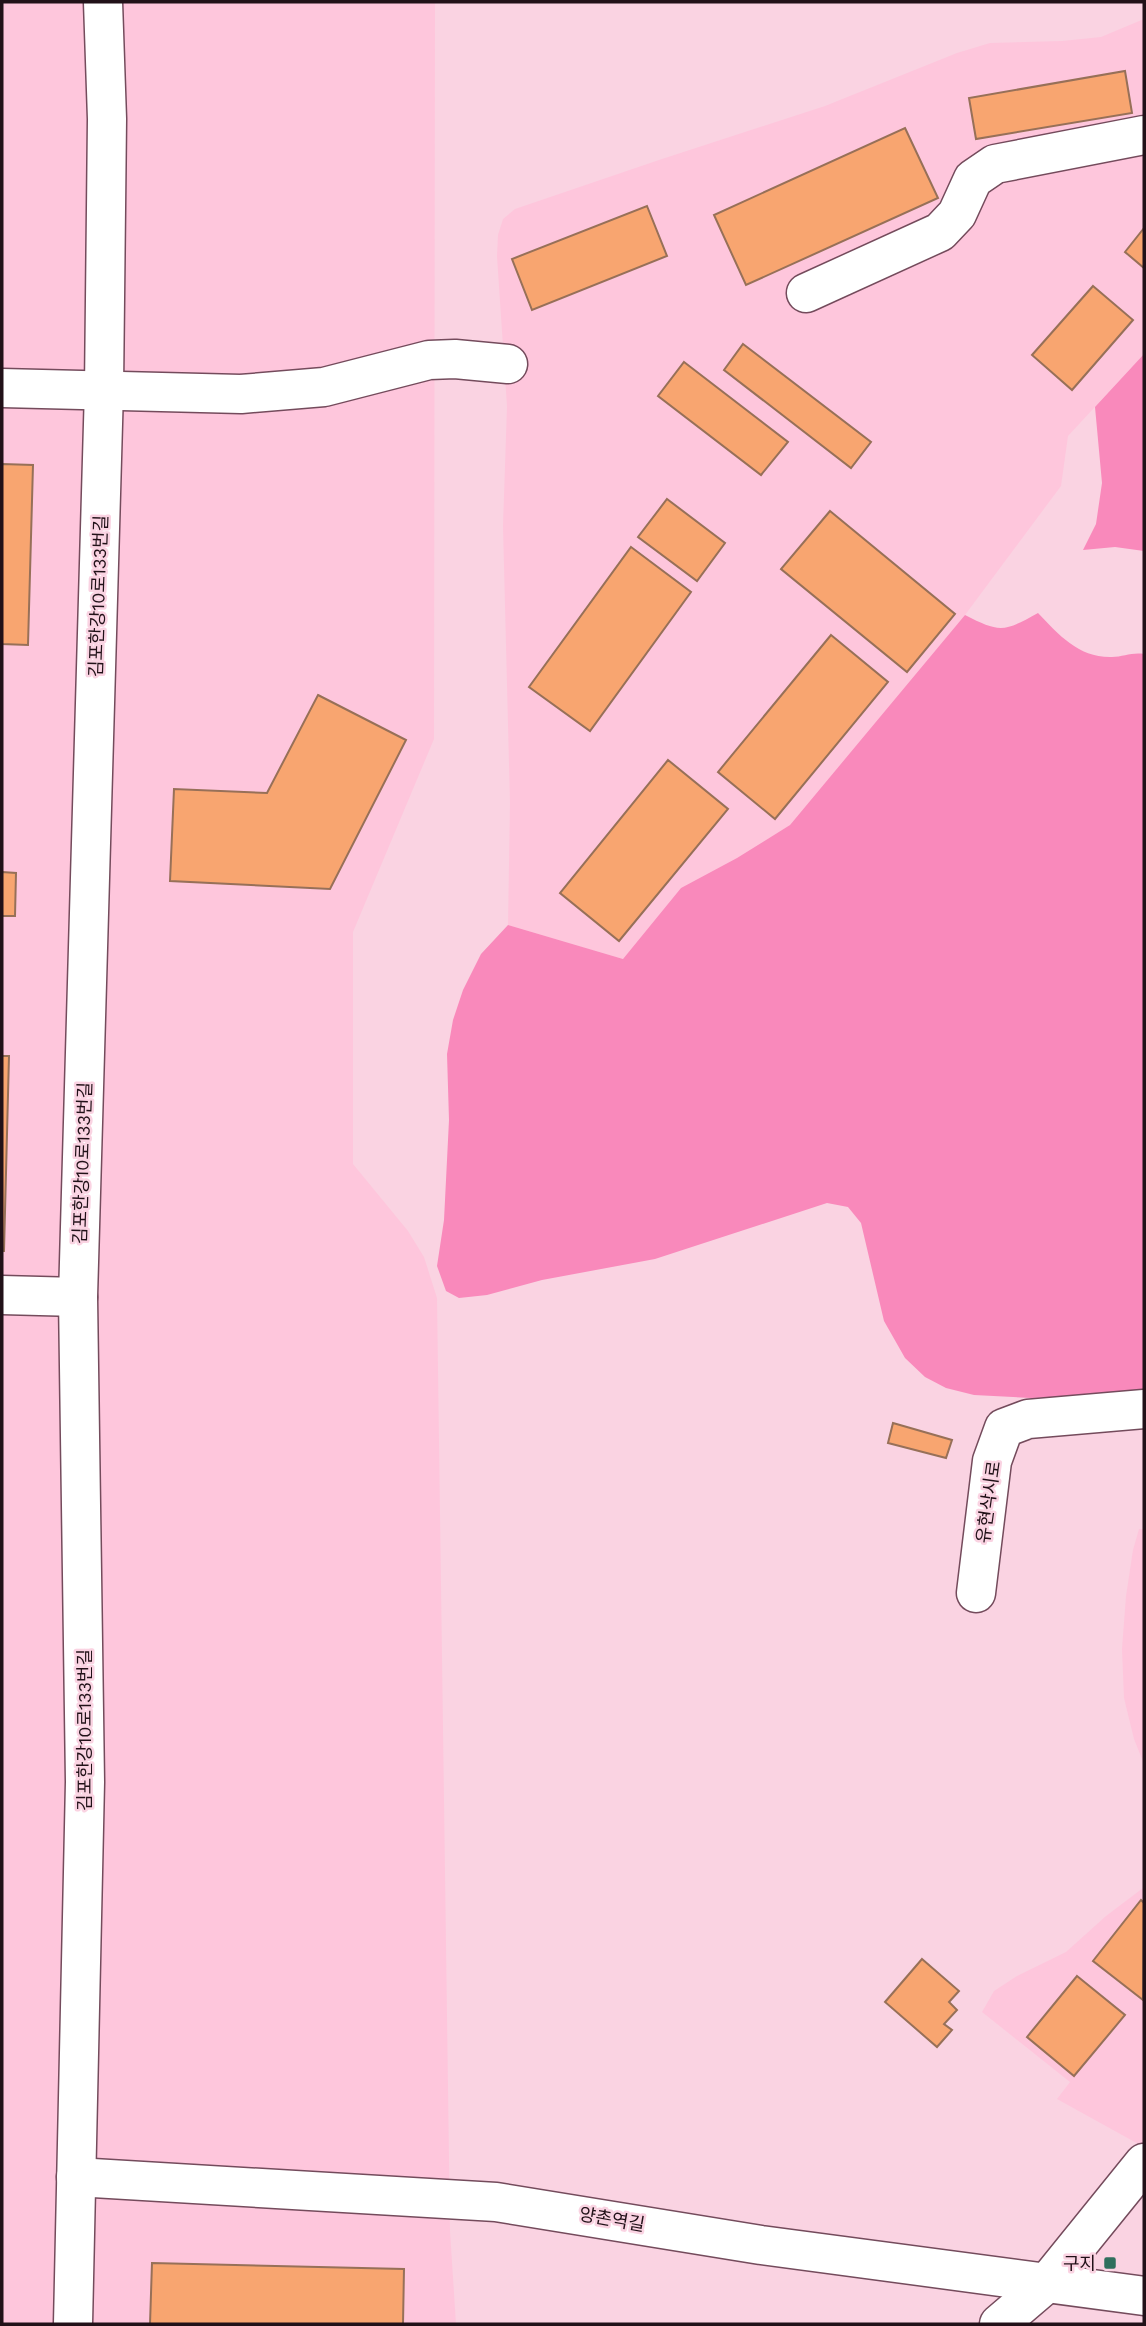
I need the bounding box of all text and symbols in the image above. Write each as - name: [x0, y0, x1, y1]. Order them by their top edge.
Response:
- street label: 김포한강10로133번길: [85, 515, 111, 677]
- street label: 김포한강10로133번길: [69, 1082, 95, 1244]
- street label: 유현삭시로: [972, 1460, 1004, 1544]
- street label: 김포한강10로133번길: [74, 1649, 95, 1811]
- street label: 양촌역길: [578, 2203, 646, 2235]
- place label: 구지: [1063, 2253, 1096, 2274]
- marker: 구지: [1102, 2255, 1118, 2271]

